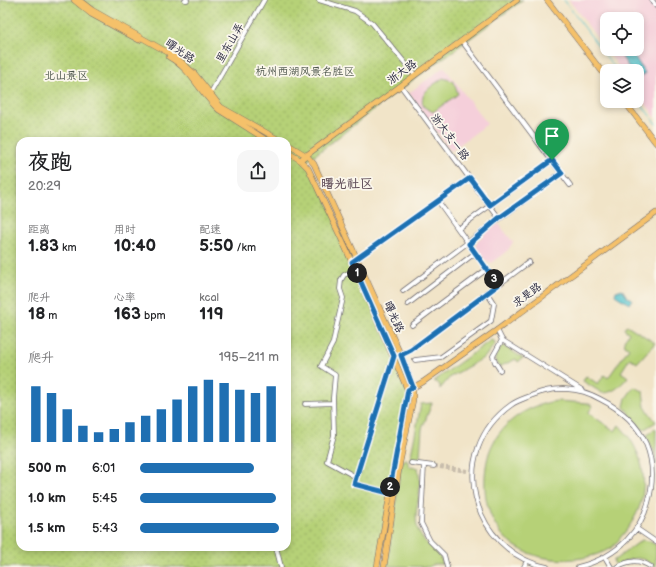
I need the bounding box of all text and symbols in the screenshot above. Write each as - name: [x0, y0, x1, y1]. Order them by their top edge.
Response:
- map controls: [600, 12, 644, 108]
- button: locate: [600, 12, 644, 56]
- street label: 里东山弄: [213, 21, 247, 65]
- street label: 曙光路: [163, 36, 197, 66]
- street label: 浙大路: [385, 57, 419, 87]
- button: layers: [600, 64, 644, 108]
- park label: 杭州西湖风景名胜区: [256, 65, 355, 78]
- park label: 北山景区: [44, 69, 88, 82]
- street label: 浙大支一路: [428, 111, 472, 163]
- pin: [535, 119, 569, 160]
- icon: arrive: [541, 125, 563, 147]
- text: 夜跑: [28, 149, 72, 176]
- button: share: [237, 150, 279, 192]
- district label: 曙光社区: [321, 176, 373, 192]
- text: 20:29: [28, 178, 61, 194]
- text: 距离: [28, 223, 50, 236]
- text: 用时: [114, 223, 136, 236]
- text: 配速: [199, 223, 221, 236]
- text: 1.83: [28, 236, 59, 256]
- text: 10:40: [114, 236, 156, 256]
- text: 5:50: [199, 236, 234, 256]
- text: km: [59, 241, 77, 254]
- text: /km: [234, 241, 256, 254]
- pin: 1: [347, 263, 367, 283]
- text: 1: [355, 266, 359, 279]
- pin: 3: [484, 269, 504, 289]
- text: 3: [491, 272, 497, 285]
- street label: 求是路: [510, 280, 544, 310]
- text: 爬升: [28, 291, 50, 304]
- text: 心率: [114, 291, 136, 304]
- text: kcal: [199, 291, 219, 304]
- street label: 曙光路: [381, 299, 407, 335]
- text: 18: [28, 304, 45, 324]
- text: 163: [114, 304, 141, 324]
- text: 119: [199, 304, 224, 324]
- text: m: [45, 309, 57, 322]
- text: bpm: [141, 309, 166, 322]
- text: 195–211 m: [219, 349, 279, 365]
- text: 爬升: [28, 350, 54, 366]
- text: 500 m: [28, 460, 66, 476]
- text: 6:01: [92, 460, 115, 476]
- pin: 2: [380, 477, 400, 497]
- text: 2: [387, 480, 393, 493]
- text: 1.0 km: [28, 490, 66, 506]
- text: 5:45: [92, 490, 117, 506]
- text: 1.5 km: [28, 520, 65, 536]
- text: 5:43: [92, 520, 118, 536]

